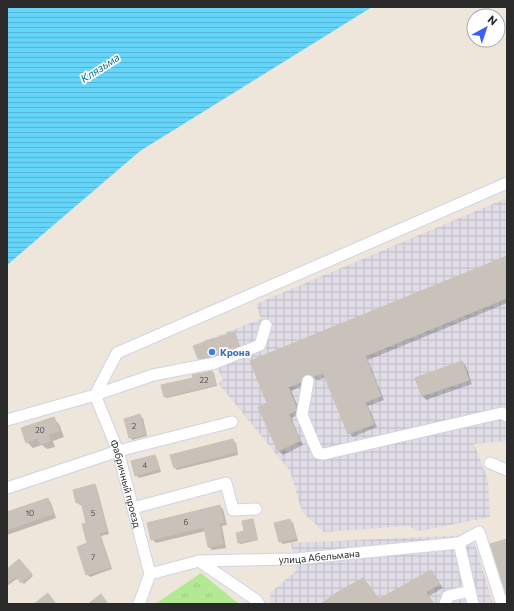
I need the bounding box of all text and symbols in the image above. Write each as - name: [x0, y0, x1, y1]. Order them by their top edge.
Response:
- north arrow: [466, 8, 506, 48]
- text: N: [485, 12, 500, 28]
- water label: Клязьма: [78, 50, 122, 85]
- place label: Крона: [220, 346, 250, 358]
- marker: Крона: [207, 347, 217, 357]
- house number: 22: [200, 375, 209, 385]
- house number: 2: [132, 421, 137, 431]
- house number: 20: [35, 425, 45, 435]
- street label: Фабричный проезд: [108, 438, 144, 529]
- house number: 4: [143, 460, 148, 470]
- house number: 10: [26, 508, 34, 518]
- house number: 5: [91, 508, 96, 518]
- house number: 6: [184, 517, 189, 527]
- street label: улица Абельмана: [278, 547, 360, 565]
- house number: 7: [91, 552, 95, 562]

